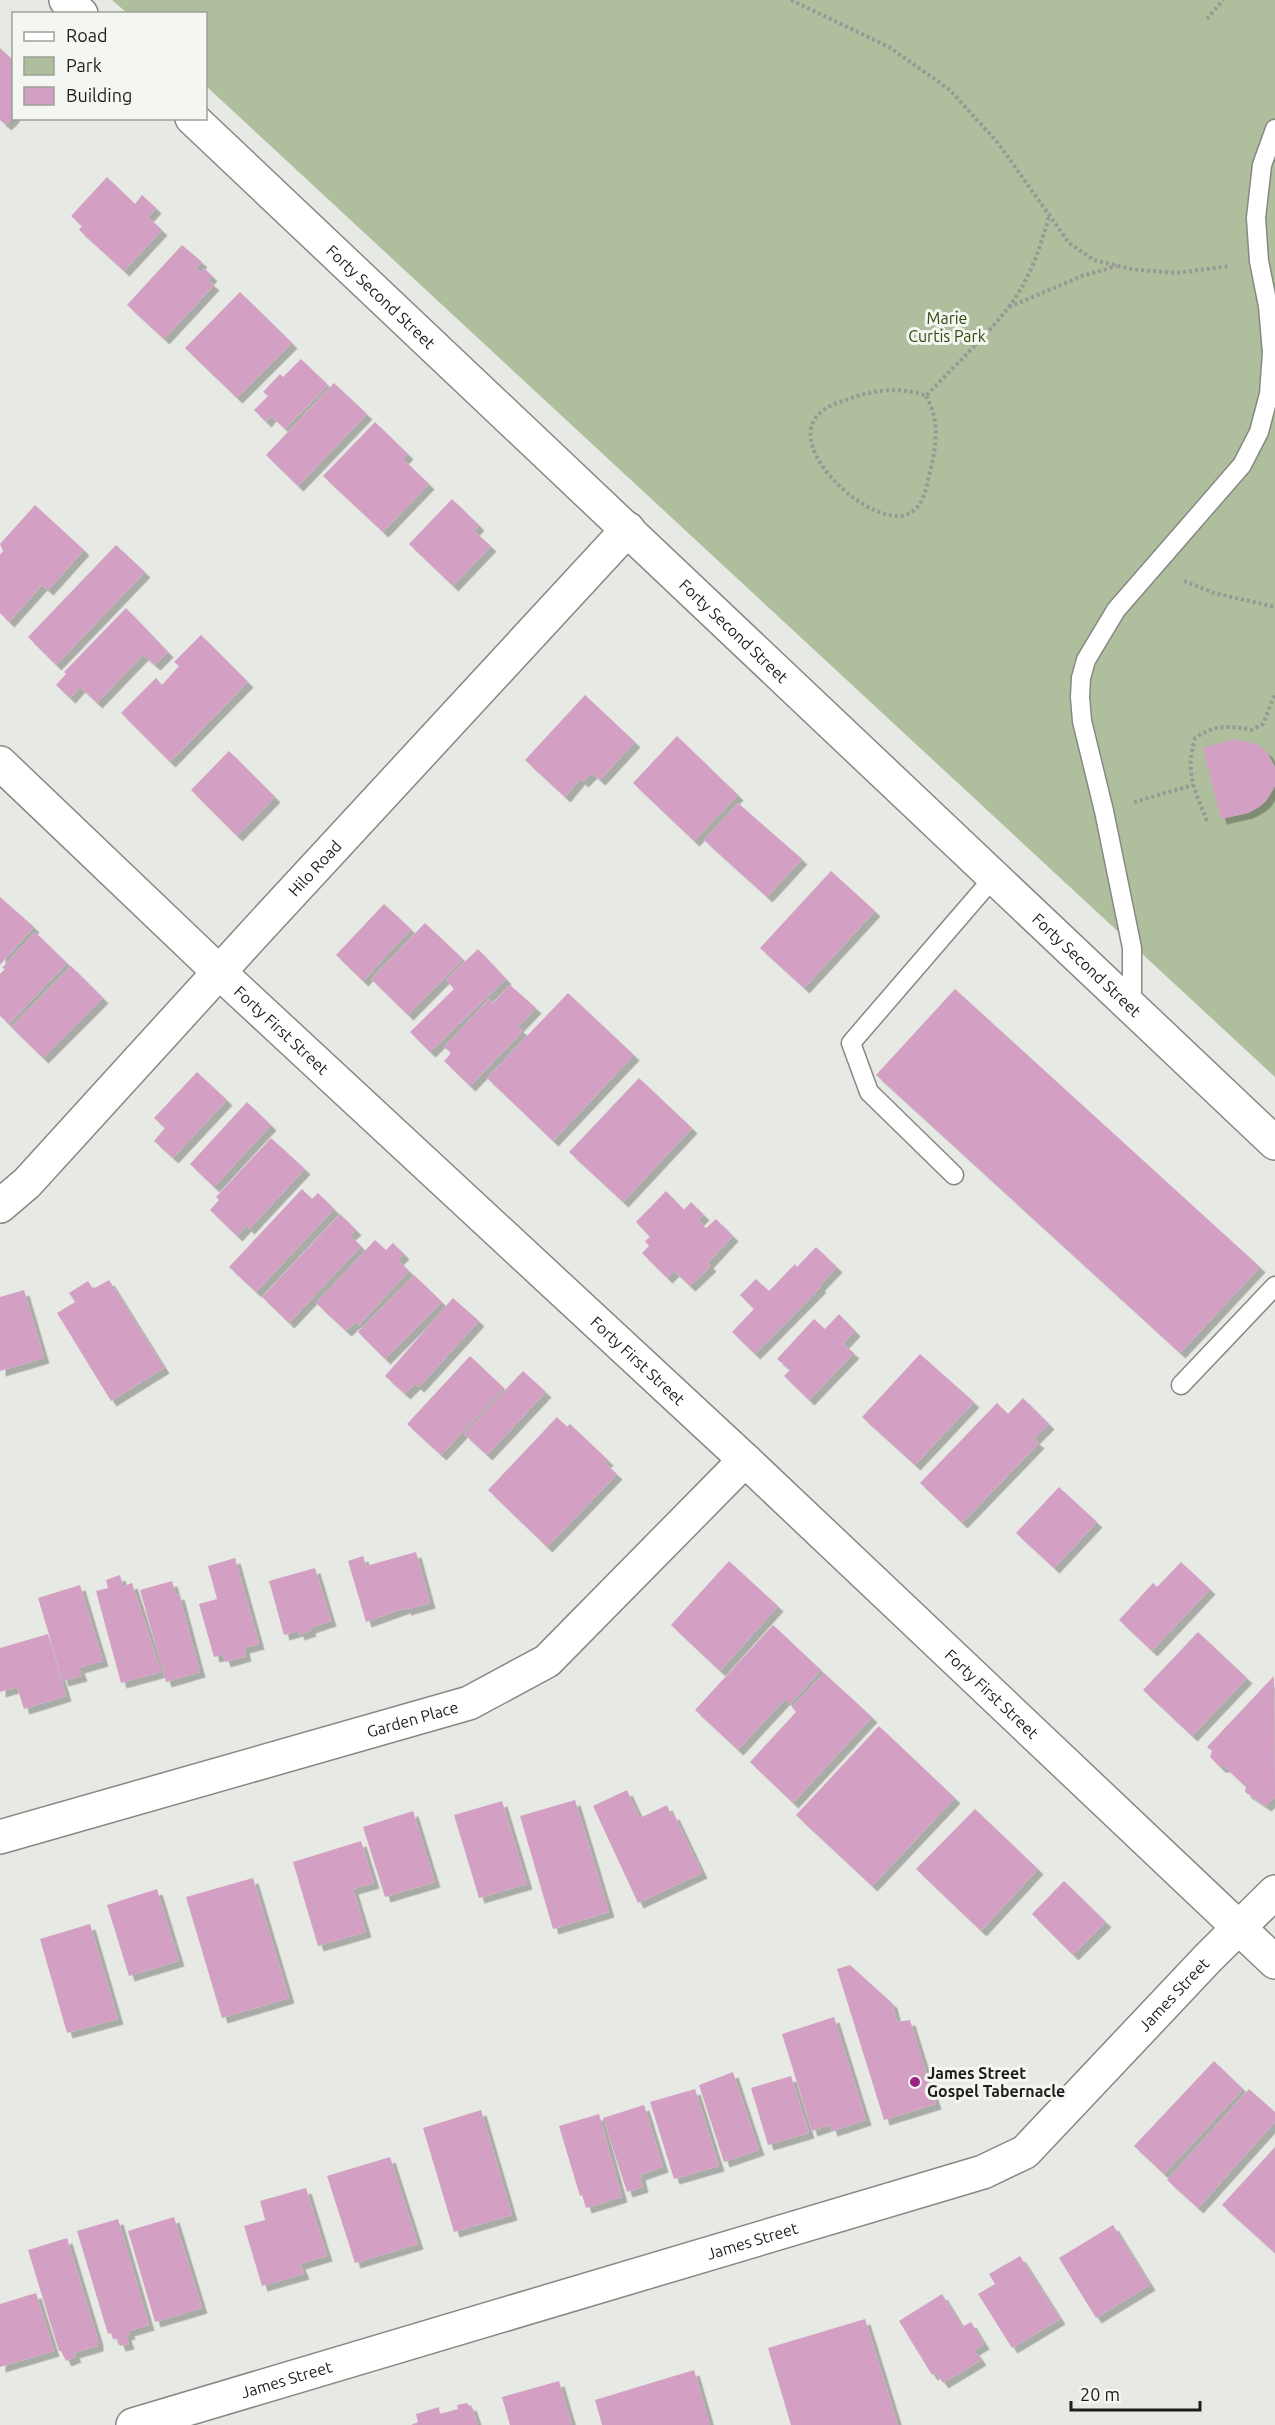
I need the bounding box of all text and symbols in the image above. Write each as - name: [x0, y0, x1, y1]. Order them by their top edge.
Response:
- legend: [12, 12, 207, 120]
- text: Road: [66, 25, 108, 45]
- text: Park: [66, 55, 102, 75]
- text: Building: [66, 85, 132, 105]
- street label: Forty Second Street: [323, 241, 439, 353]
- park label: Marie Curtis Park: [908, 309, 986, 345]
- street label: Forty Second Street: [676, 575, 792, 687]
- street label: Hilo Road: [285, 837, 345, 900]
- street label: Forty Second Street: [1029, 909, 1145, 1021]
- street label: Forty First Street: [231, 982, 333, 1078]
- street label: Forty First Street: [587, 1313, 689, 1409]
- street label: Forty First Street: [941, 1645, 1043, 1742]
- street label: Garden Place: [365, 1698, 460, 1741]
- street label: James Street: [1135, 1954, 1213, 2035]
- place label: James Street Gospel Tabernacle: [927, 2064, 1065, 2100]
- marker: James Street Gospel Tabernacle: [908, 2075, 922, 2089]
- street label: James Street: [704, 2218, 801, 2263]
- street label: James Street: [239, 2357, 335, 2401]
- scale bar: [1071, 2374, 1200, 2412]
- text: 20 m: [1080, 2384, 1120, 2404]

